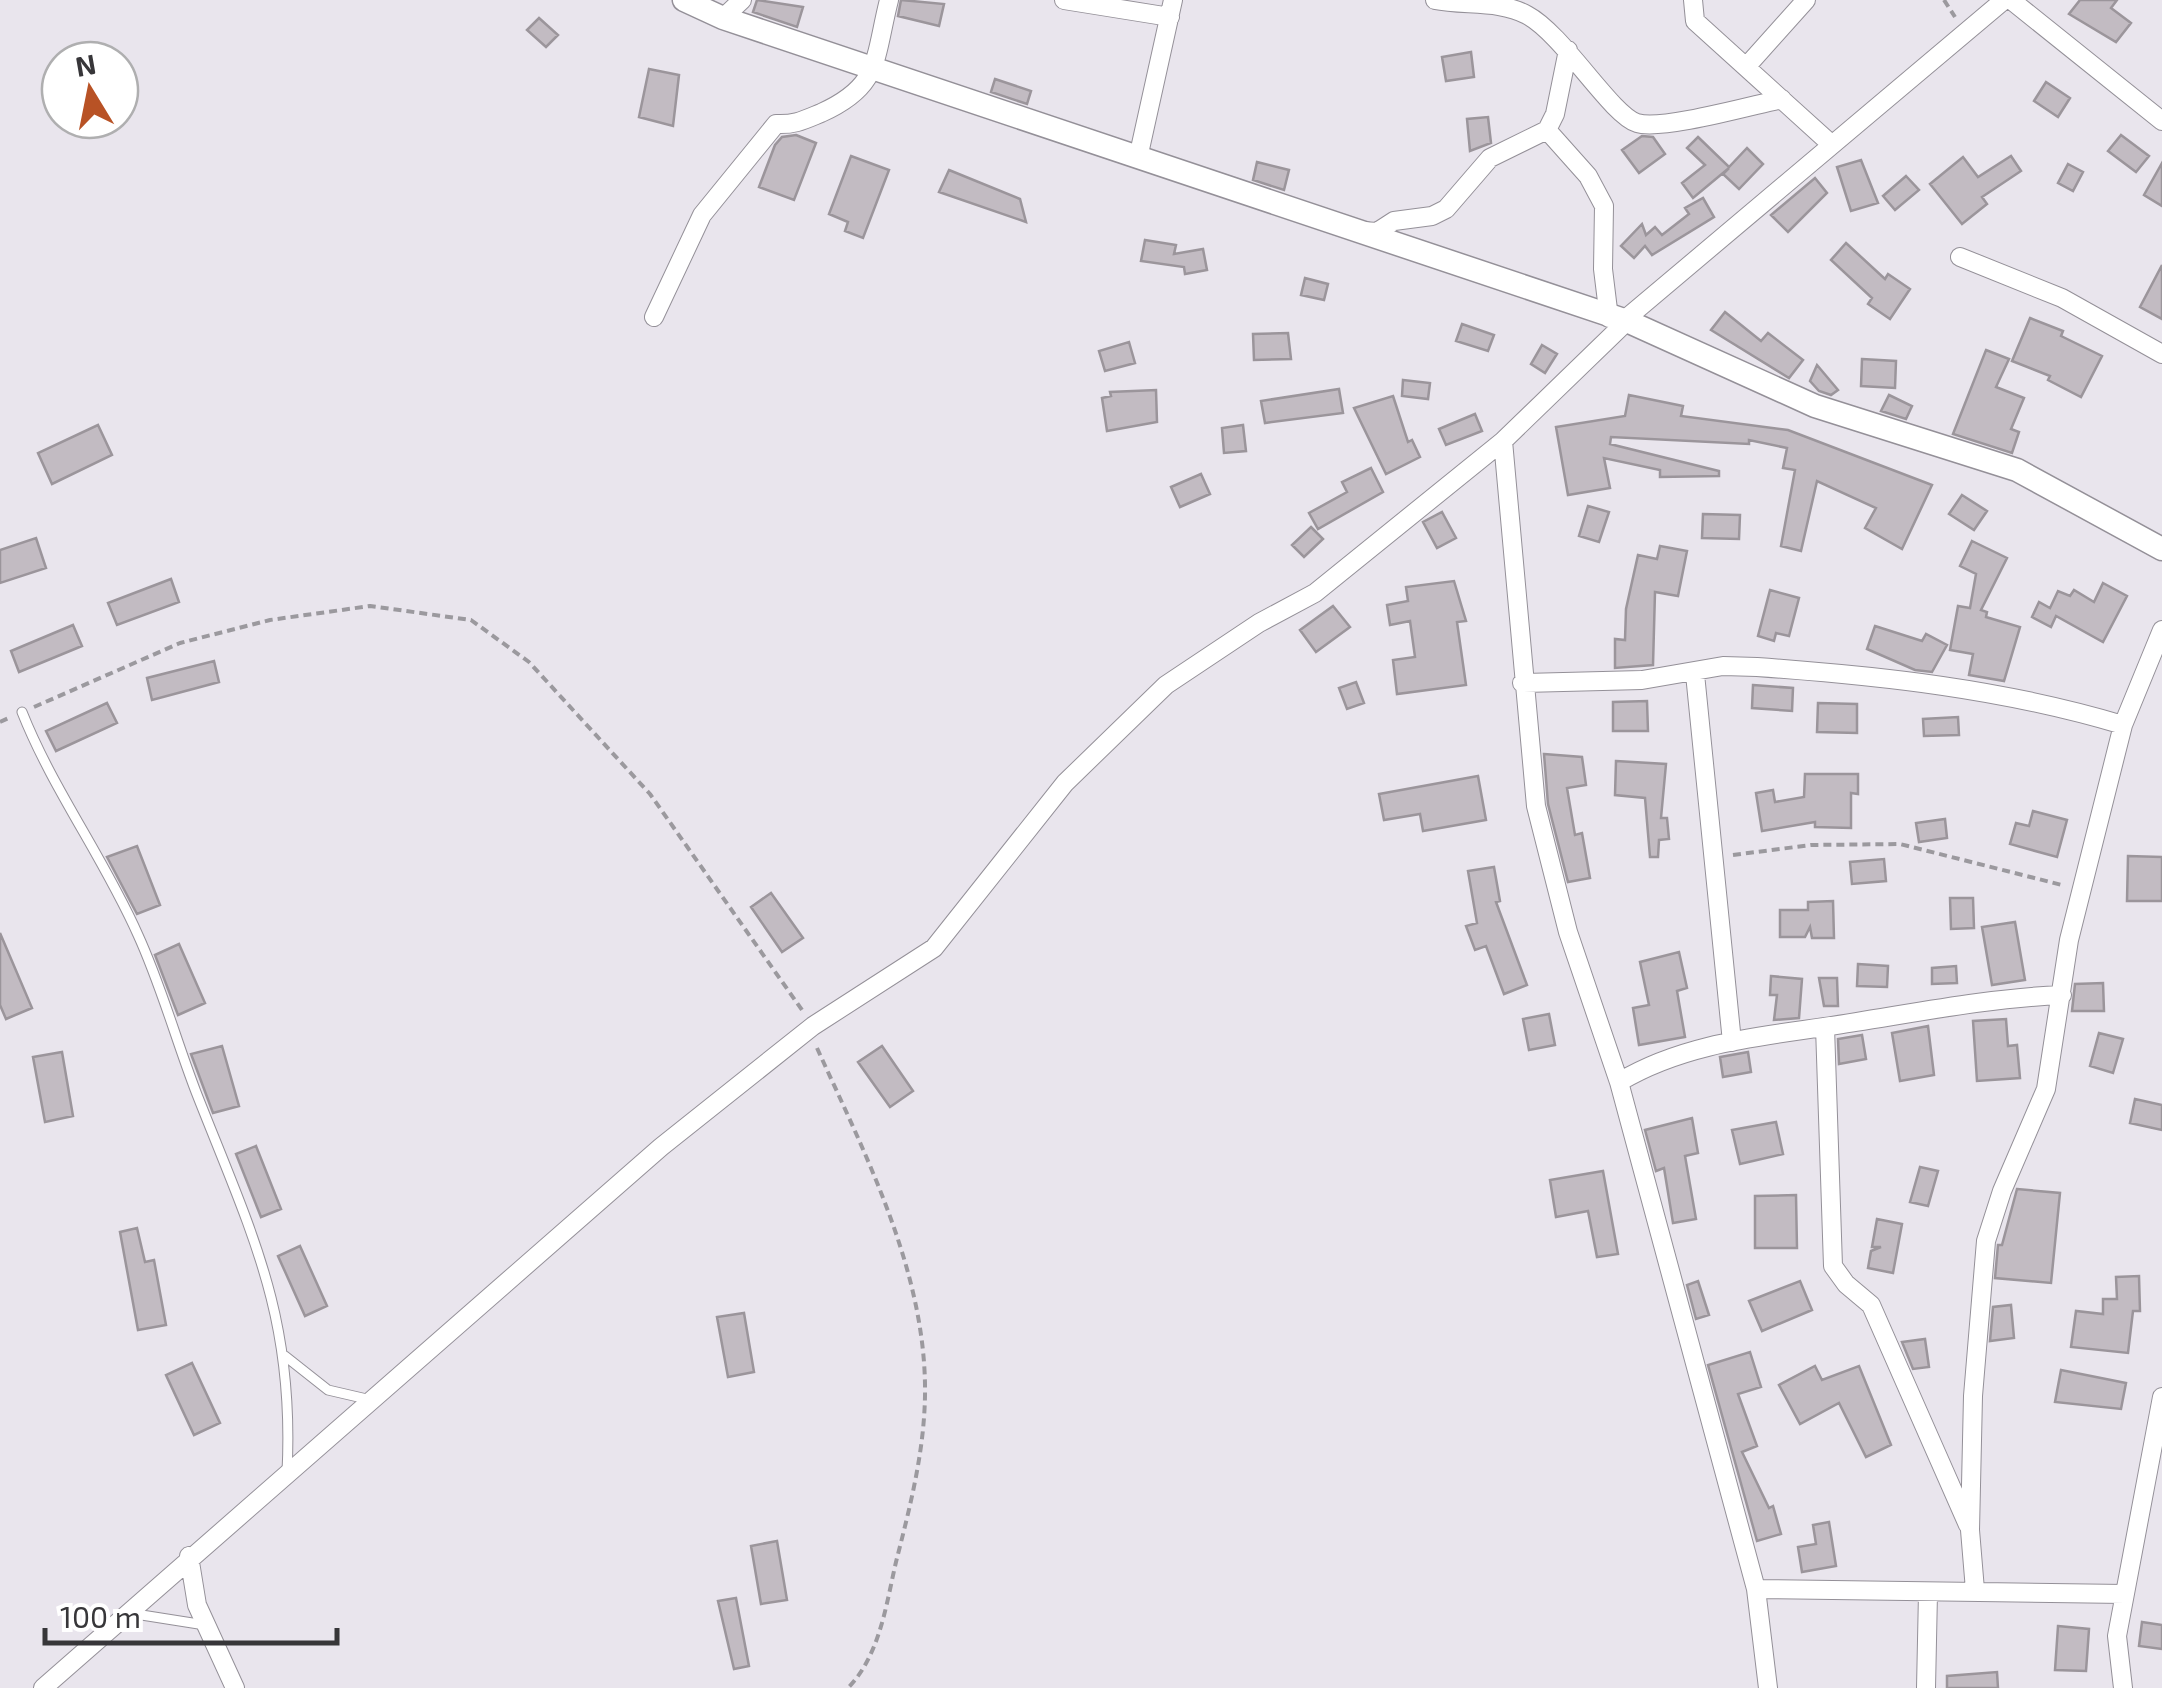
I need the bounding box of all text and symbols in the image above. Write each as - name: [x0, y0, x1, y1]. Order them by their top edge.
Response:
- north arrow: [40, 40, 140, 140]
- text: N: [73, 46, 98, 83]
- scale bar: [45, 1583, 338, 1645]
- text: 100 m: [60, 1598, 141, 1634]

